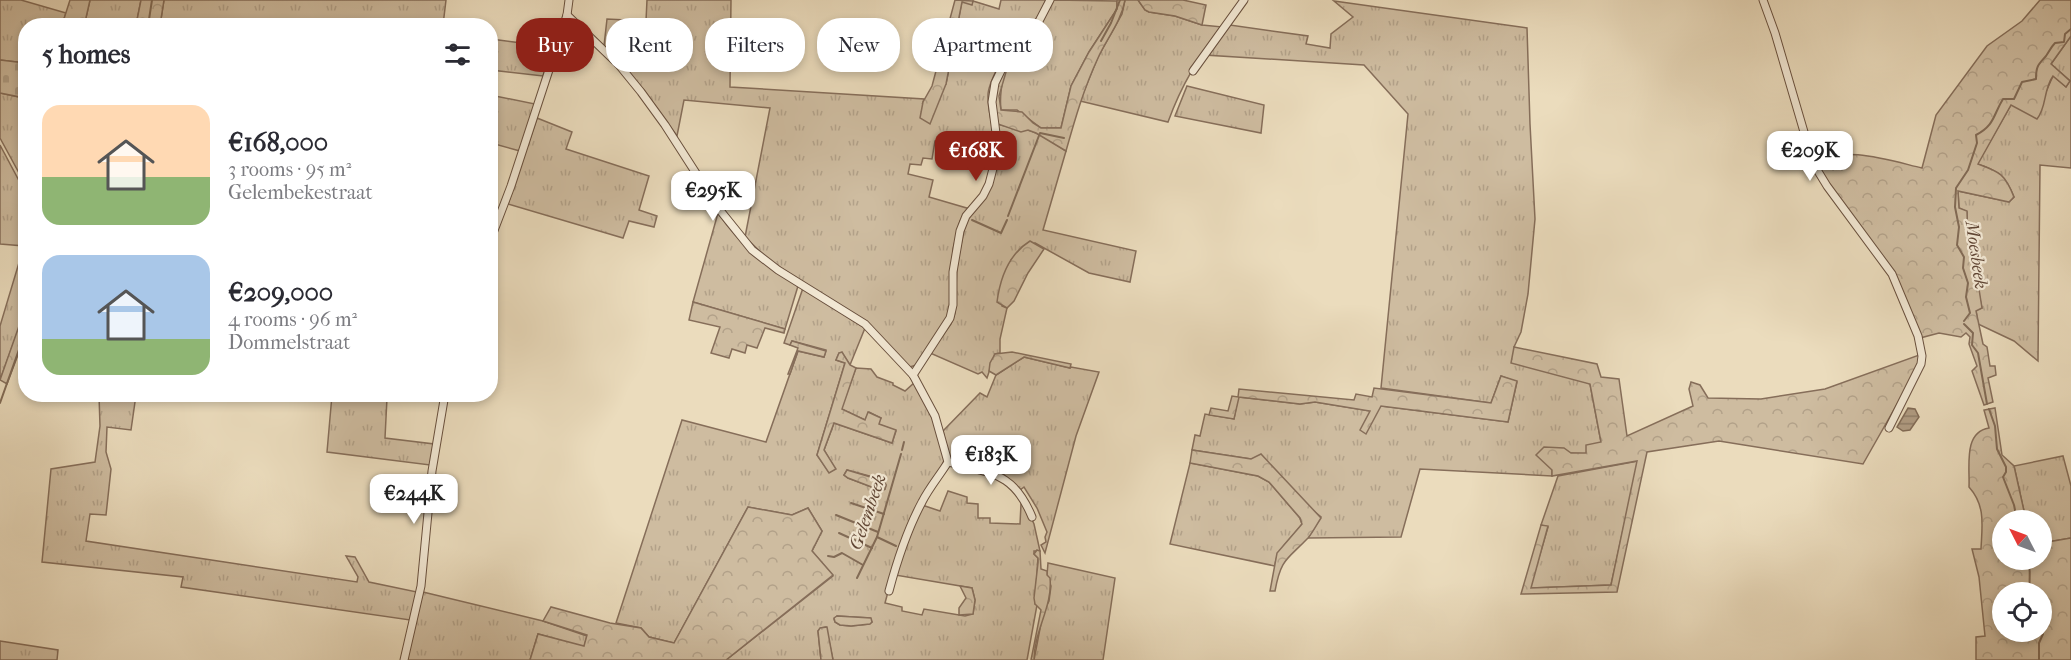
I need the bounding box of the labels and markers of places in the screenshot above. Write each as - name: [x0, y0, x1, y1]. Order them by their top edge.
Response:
- pin: €168K: [934, 131, 1018, 182]
- pin: €209K: [1768, 131, 1852, 182]
- pin: €295K: [671, 171, 755, 222]
- pin: €183K: [949, 435, 1033, 486]
- pin: €244K: [372, 474, 456, 525]

